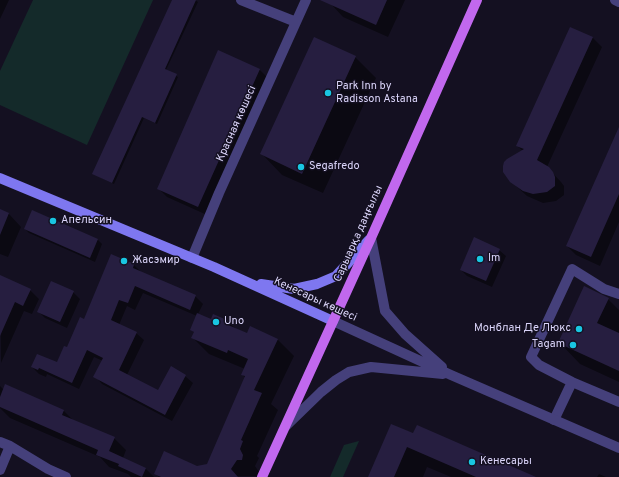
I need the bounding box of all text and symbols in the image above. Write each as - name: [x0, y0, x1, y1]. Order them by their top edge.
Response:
- place label: Park Inn by Radisson Astana: [336, 80, 418, 106]
- street label: Красная көшесі: [214, 84, 260, 164]
- marker: Park Inn by Radisson Astana: [323, 88, 333, 98]
- place label: Segafredo: [309, 160, 360, 174]
- marker: Segafredo: [296, 162, 306, 172]
- street label: Сарыарқа даңғылы: [332, 184, 386, 284]
- place label: Апельсин: [61, 214, 112, 228]
- marker: Апельсин: [48, 216, 58, 226]
- place label: Im: [488, 252, 500, 266]
- place label: Жасэмир: [132, 254, 180, 268]
- marker: Im: [475, 254, 485, 264]
- marker: Жасэмир: [119, 256, 129, 266]
- street label: Кенесары көшесі: [271, 275, 359, 325]
- place label: Uno: [224, 315, 244, 329]
- marker: Uno: [211, 317, 221, 327]
- place label: Монблан Де Люкс: [474, 322, 571, 336]
- marker: Монблан Де Люкс: [574, 324, 584, 334]
- place label: Tagam: [532, 338, 565, 352]
- marker: Tagam: [568, 340, 578, 350]
- place label: Кенесары: [480, 455, 532, 469]
- marker: Кенесары: [467, 457, 477, 467]

